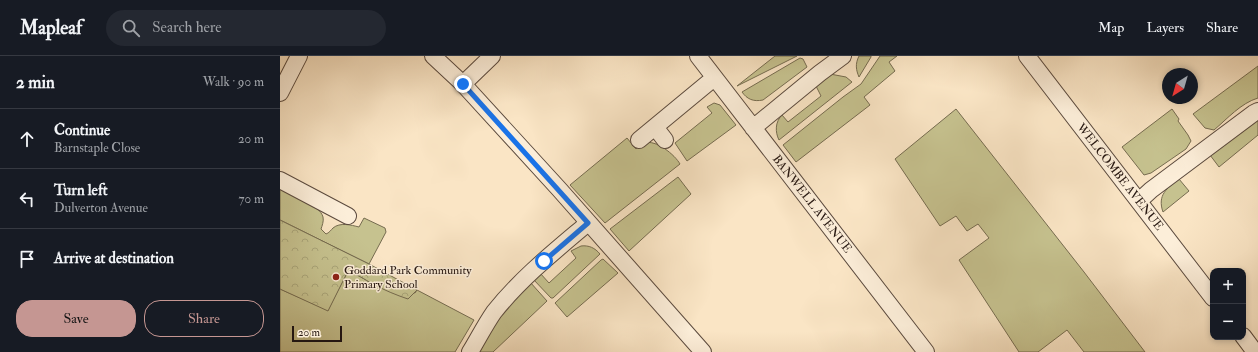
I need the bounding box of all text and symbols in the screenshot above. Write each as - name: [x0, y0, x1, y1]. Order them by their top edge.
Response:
- search box: [106, 10, 386, 46]
- text: Mapleaf: [20, 16, 82, 40]
- icon: search: [120, 17, 142, 39]
- text: Search here: [152, 18, 222, 37]
- text: Map: [1098, 19, 1124, 36]
- text: Layers: [1146, 19, 1184, 36]
- text: Share: [1206, 19, 1238, 36]
- north arrow: [1162, 68, 1198, 104]
- text: 2 min: [16, 72, 55, 93]
- text: Walk · 90 m: [203, 74, 264, 90]
- route end: [454, 75, 472, 93]
- street label: WELCOMBE AVENUE: [1073, 120, 1167, 234]
- text: Continue: [54, 121, 110, 140]
- icon: ahead: [16, 128, 38, 150]
- text: 20 m: [238, 131, 264, 147]
- text: Barnstaple Close: [54, 140, 140, 156]
- street label: BANWELL AVENUE: [769, 152, 855, 256]
- text: Turn left: [54, 181, 108, 200]
- icon: left: [16, 188, 38, 210]
- text: 70 m: [239, 191, 264, 207]
- text: Dulverton Avenue: [54, 200, 148, 216]
- icon: arrive: [16, 248, 38, 270]
- text: Arrive at destination: [54, 249, 174, 268]
- route start: [535, 252, 553, 270]
- place label: Goddard Park Community Primary School: [344, 263, 472, 292]
- map controls: [1210, 268, 1246, 340]
- button: +: [1210, 268, 1246, 304]
- marker: Goddard Park Community Primary School: [331, 272, 341, 282]
- button: Save: [16, 300, 136, 337]
- button: Share: [144, 300, 264, 337]
- button: −: [1210, 304, 1246, 340]
- scale bar: [292, 324, 342, 343]
- text: 20 m: [298, 326, 320, 339]

